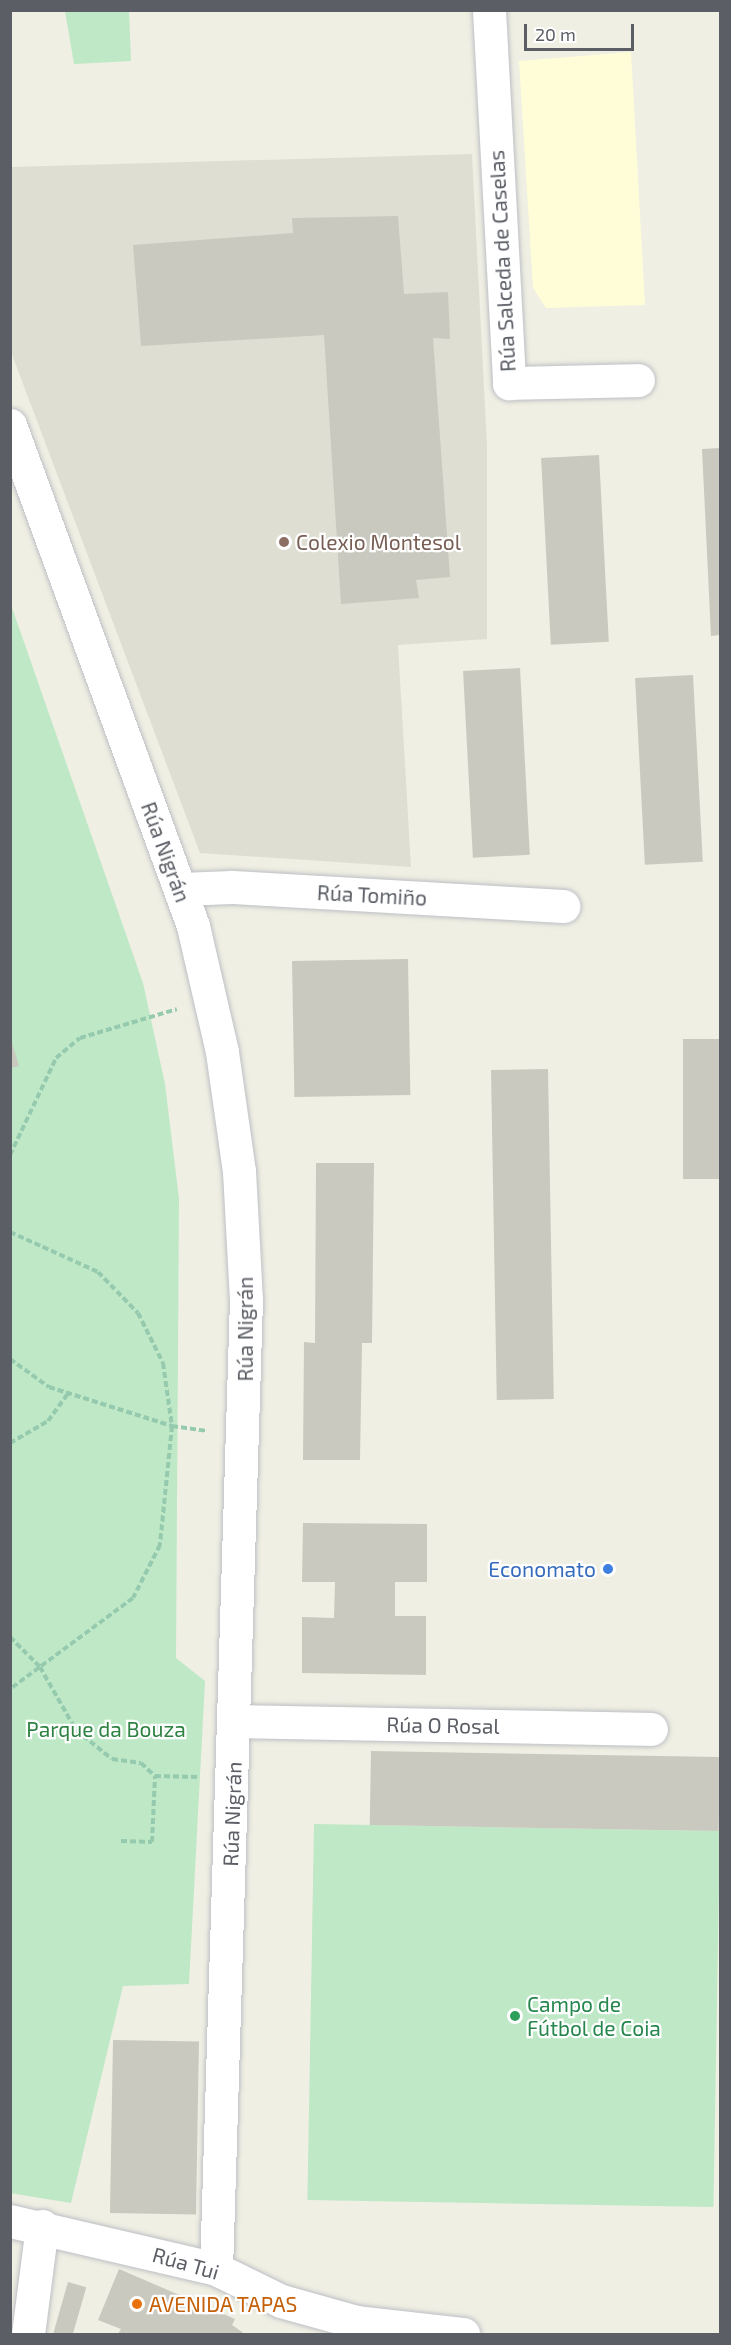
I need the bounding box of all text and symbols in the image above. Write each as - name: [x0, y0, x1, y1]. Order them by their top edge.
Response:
- scale bar: [527, 12, 636, 50]
- text: 20 m: [535, 23, 576, 45]
- street label: Rúa Salceda de Caselas: [484, 149, 520, 373]
- place label: Colexio Montesol: [296, 529, 461, 555]
- marker: Colexio Montesol: [277, 535, 291, 549]
- street label: Rúa Nigrán: [136, 798, 196, 906]
- street label: Rúa Tomiño: [316, 880, 428, 910]
- street label: Rúa Nigrán: [232, 1276, 258, 1382]
- place label: Economato: [488, 1556, 596, 1582]
- marker: Economato: [601, 1562, 615, 1576]
- street label: Rúa O Rosal: [386, 1711, 500, 1739]
- park label: Parque da Bouza: [26, 1716, 186, 1742]
- street label: Rúa Nigrán: [218, 1761, 246, 1867]
- place label: Campo de Fútbol de Coia: [527, 1991, 661, 2041]
- marker: Campo de Fútbol de Coia: [508, 2009, 522, 2023]
- street label: Rúa Tui: [150, 2241, 222, 2285]
- place label: AVENIDA TAPAS: [149, 2291, 298, 2317]
- marker: AVENIDA TAPAS: [130, 2297, 144, 2311]

